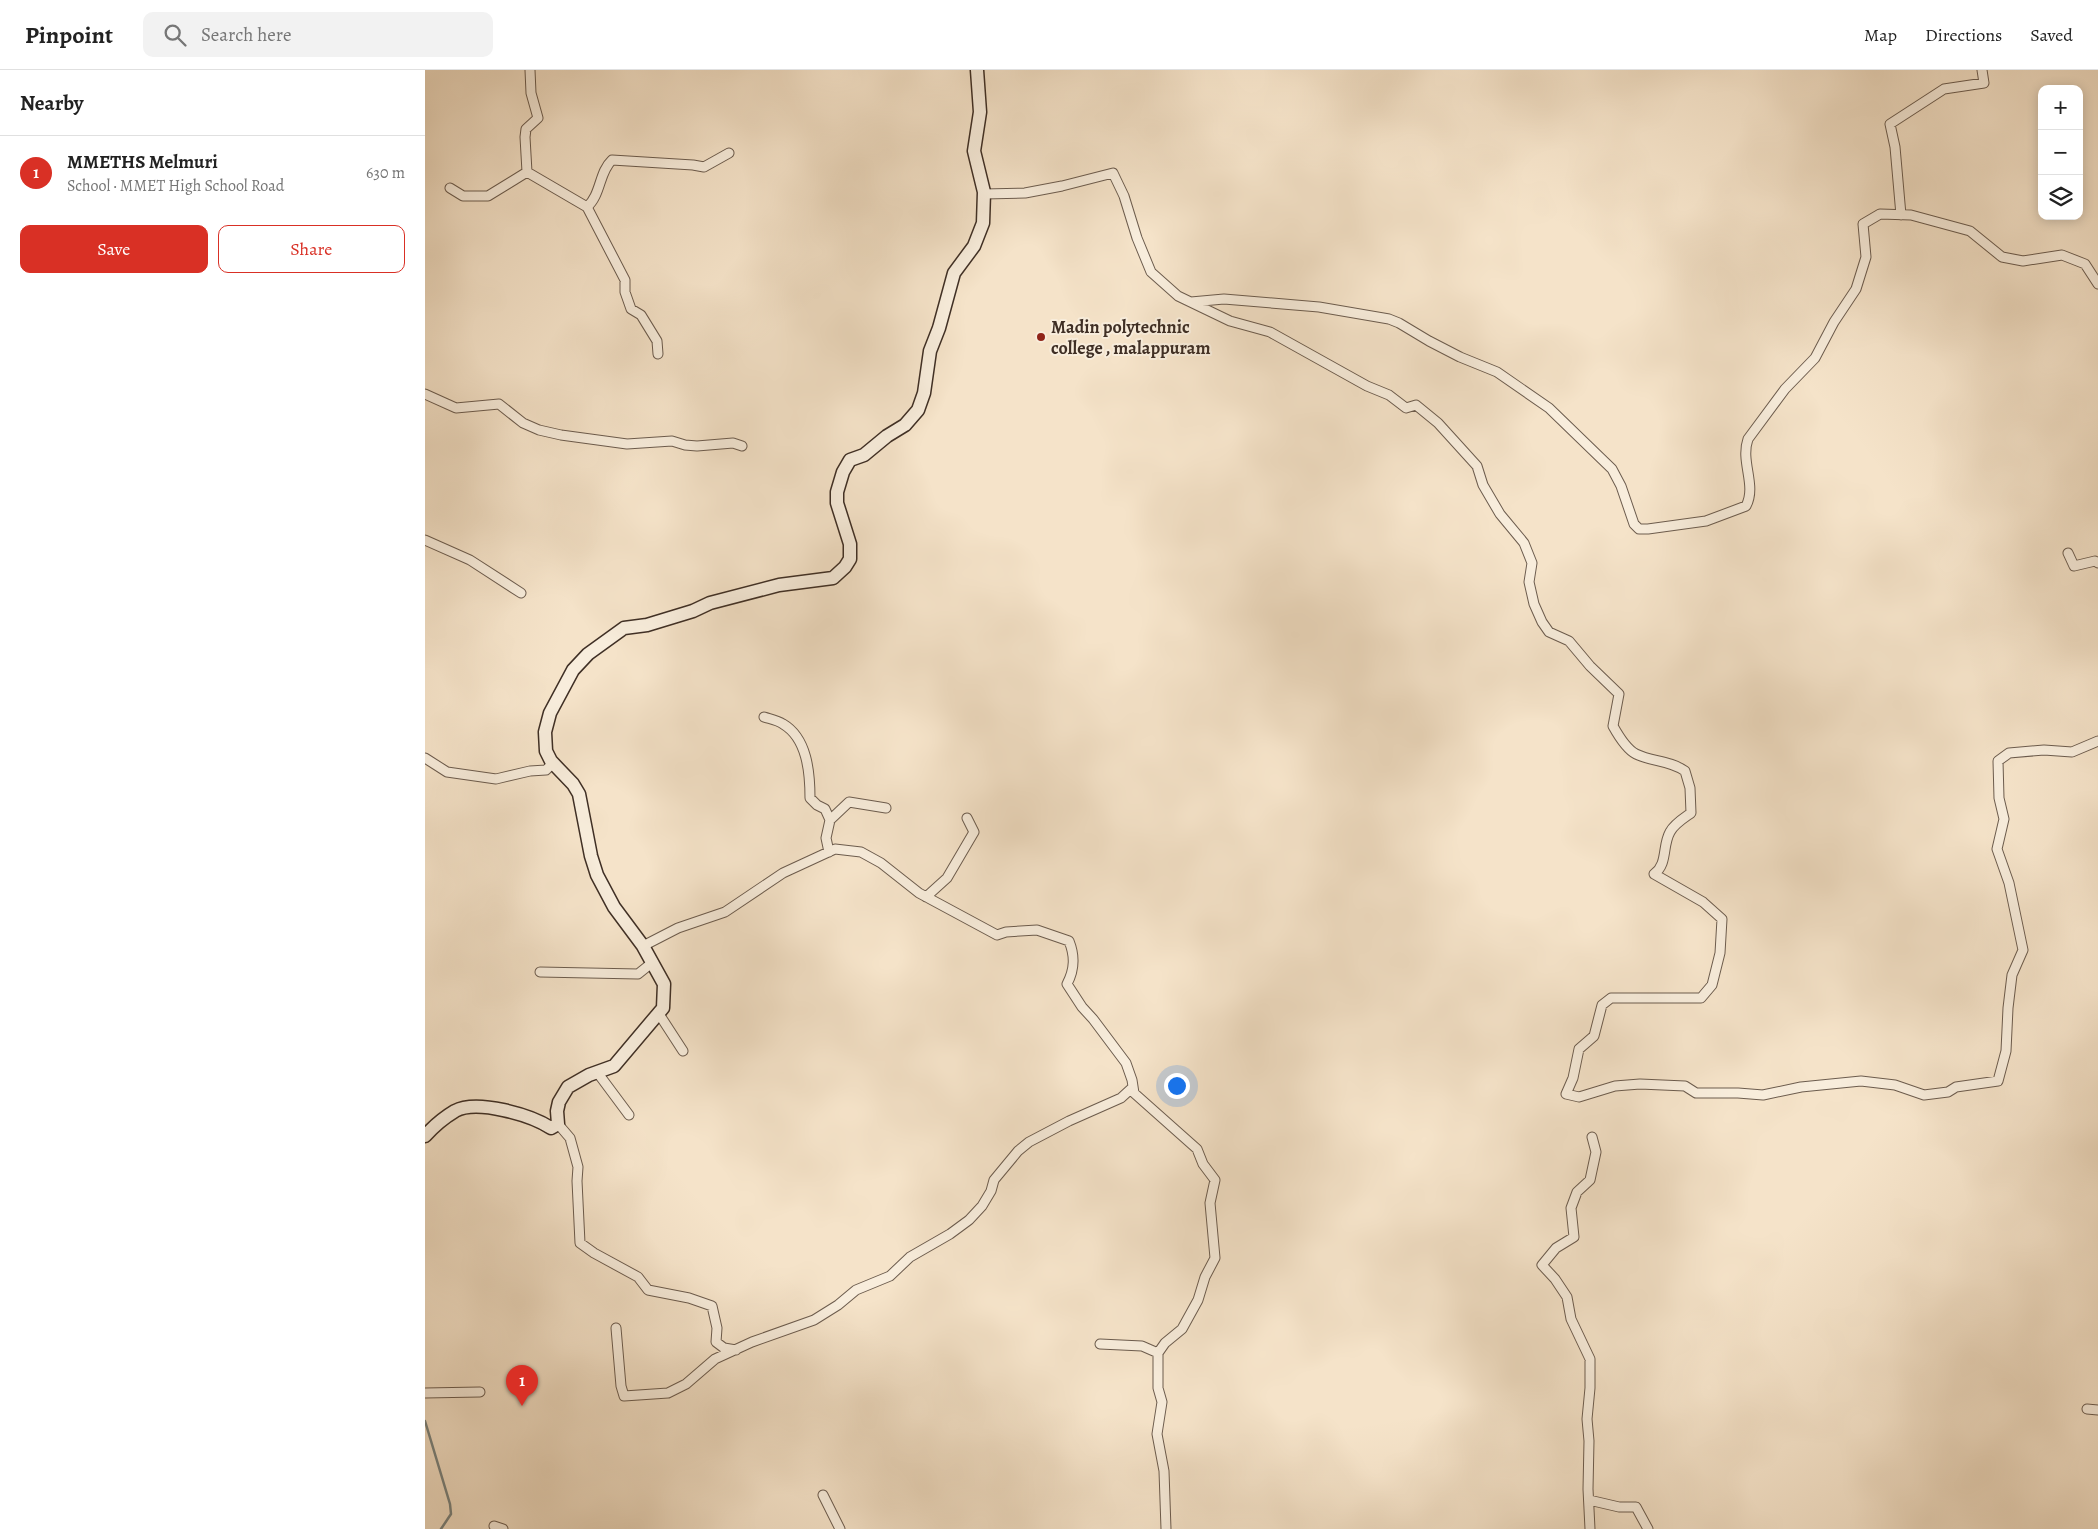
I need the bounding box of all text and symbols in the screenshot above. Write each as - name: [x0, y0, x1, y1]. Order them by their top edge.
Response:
- search box: [143, 12, 493, 57]
- text: Pinpoint: [25, 19, 113, 51]
- icon: search: [161, 21, 189, 49]
- text: Search here: [201, 22, 291, 48]
- text: Map: [1864, 23, 1897, 47]
- text: Directions: [1925, 23, 2002, 47]
- text: Saved: [2030, 23, 2073, 47]
- map controls: [2038, 85, 2083, 220]
- button: +: [2038, 85, 2083, 130]
- text: Nearby: [20, 89, 83, 117]
- button: −: [2038, 130, 2083, 175]
- text: MMETHS Melmuri: [67, 149, 218, 175]
- text: 1: [33, 162, 39, 184]
- text: 630 m: [366, 162, 405, 184]
- text: School · MMET High School Road: [67, 175, 284, 197]
- button: layers: [2038, 175, 2083, 220]
- button: Save: [20, 225, 208, 273]
- button: Share: [218, 225, 405, 273]
- place label: Madin polytechnic college , malappuram: [1051, 315, 1211, 360]
- marker: Madin polytechnic college , malappuram: [1035, 331, 1047, 343]
- your location: [1164, 1073, 1190, 1099]
- pin: 1: [506, 1365, 538, 1406]

